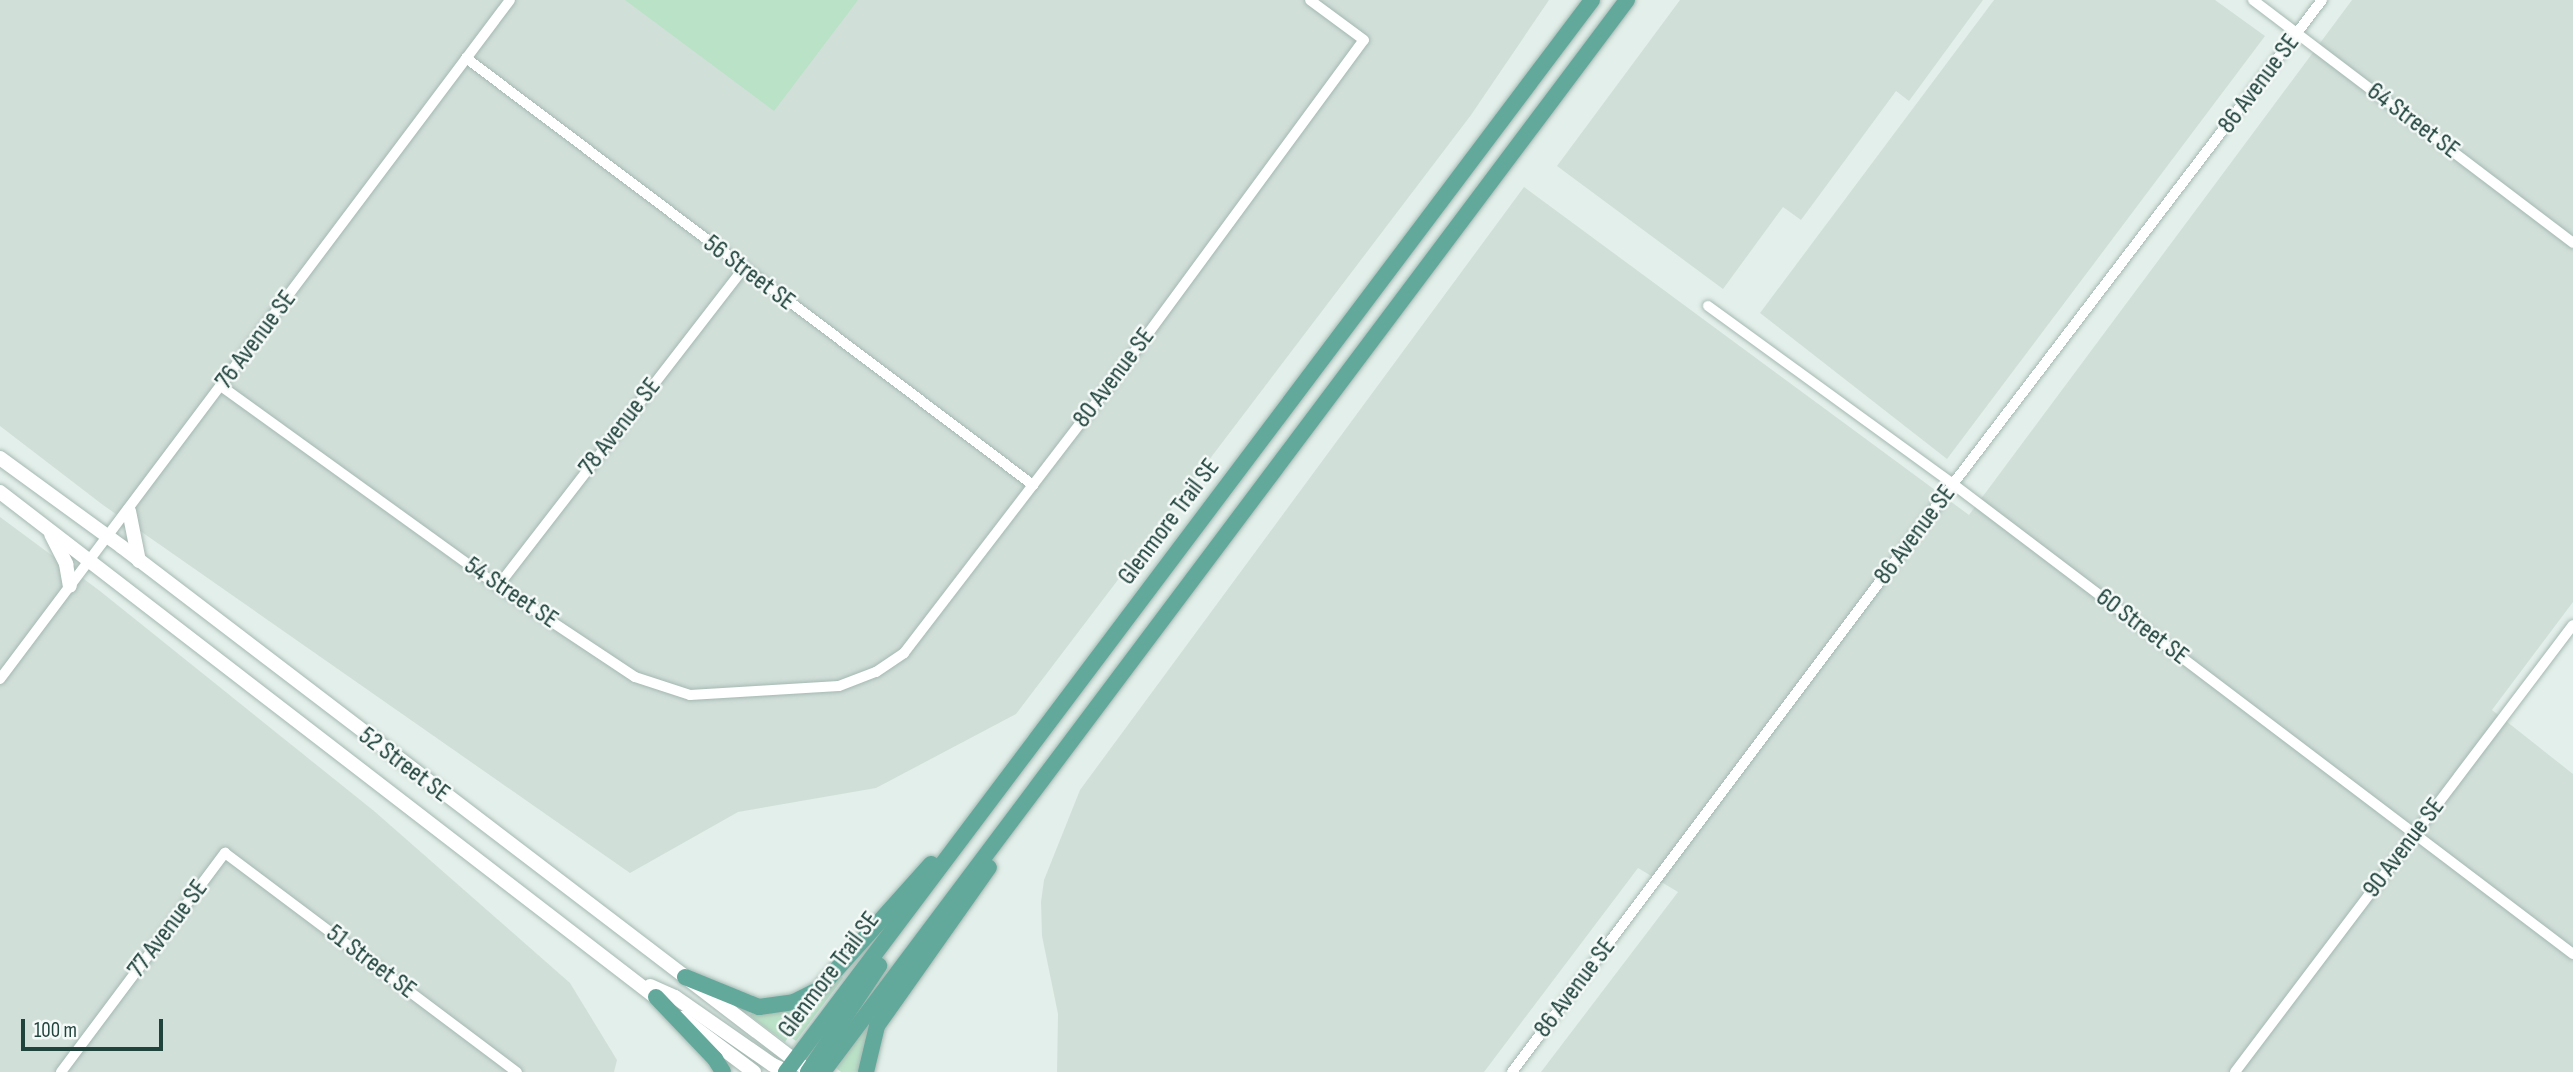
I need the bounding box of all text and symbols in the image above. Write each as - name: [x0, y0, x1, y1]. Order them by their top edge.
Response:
- street label: 86 Avenue SE: [2211, 28, 2307, 140]
- street label: 64 Street SE: [2361, 76, 2465, 166]
- street label: 56 Street SE: [697, 228, 801, 318]
- street label: 76 Avenue SE: [209, 285, 303, 395]
- street label: 80 Avenue SE: [1066, 322, 1162, 434]
- street label: 78 Avenue SE: [572, 372, 668, 482]
- street label: Glenmore Trail SE: [1111, 453, 1227, 591]
- street label: 86 Avenue SE: [1867, 479, 1963, 591]
- street label: 54 Street SE: [458, 550, 564, 636]
- street label: 60 Street SE: [2090, 582, 2194, 672]
- street label: 52 Street SE: [352, 721, 456, 809]
- street label: 90 Avenue SE: [2356, 792, 2452, 904]
- street label: 77 Avenue SE: [121, 874, 215, 984]
- street label: Glenmore Trail SE: [771, 906, 887, 1044]
- street label: 51 Street SE: [320, 918, 422, 1006]
- street label: 86 Avenue SE: [1527, 932, 1623, 1044]
- scale bar: [24, 1006, 166, 1050]
- text: 100 m: [34, 1018, 77, 1043]

